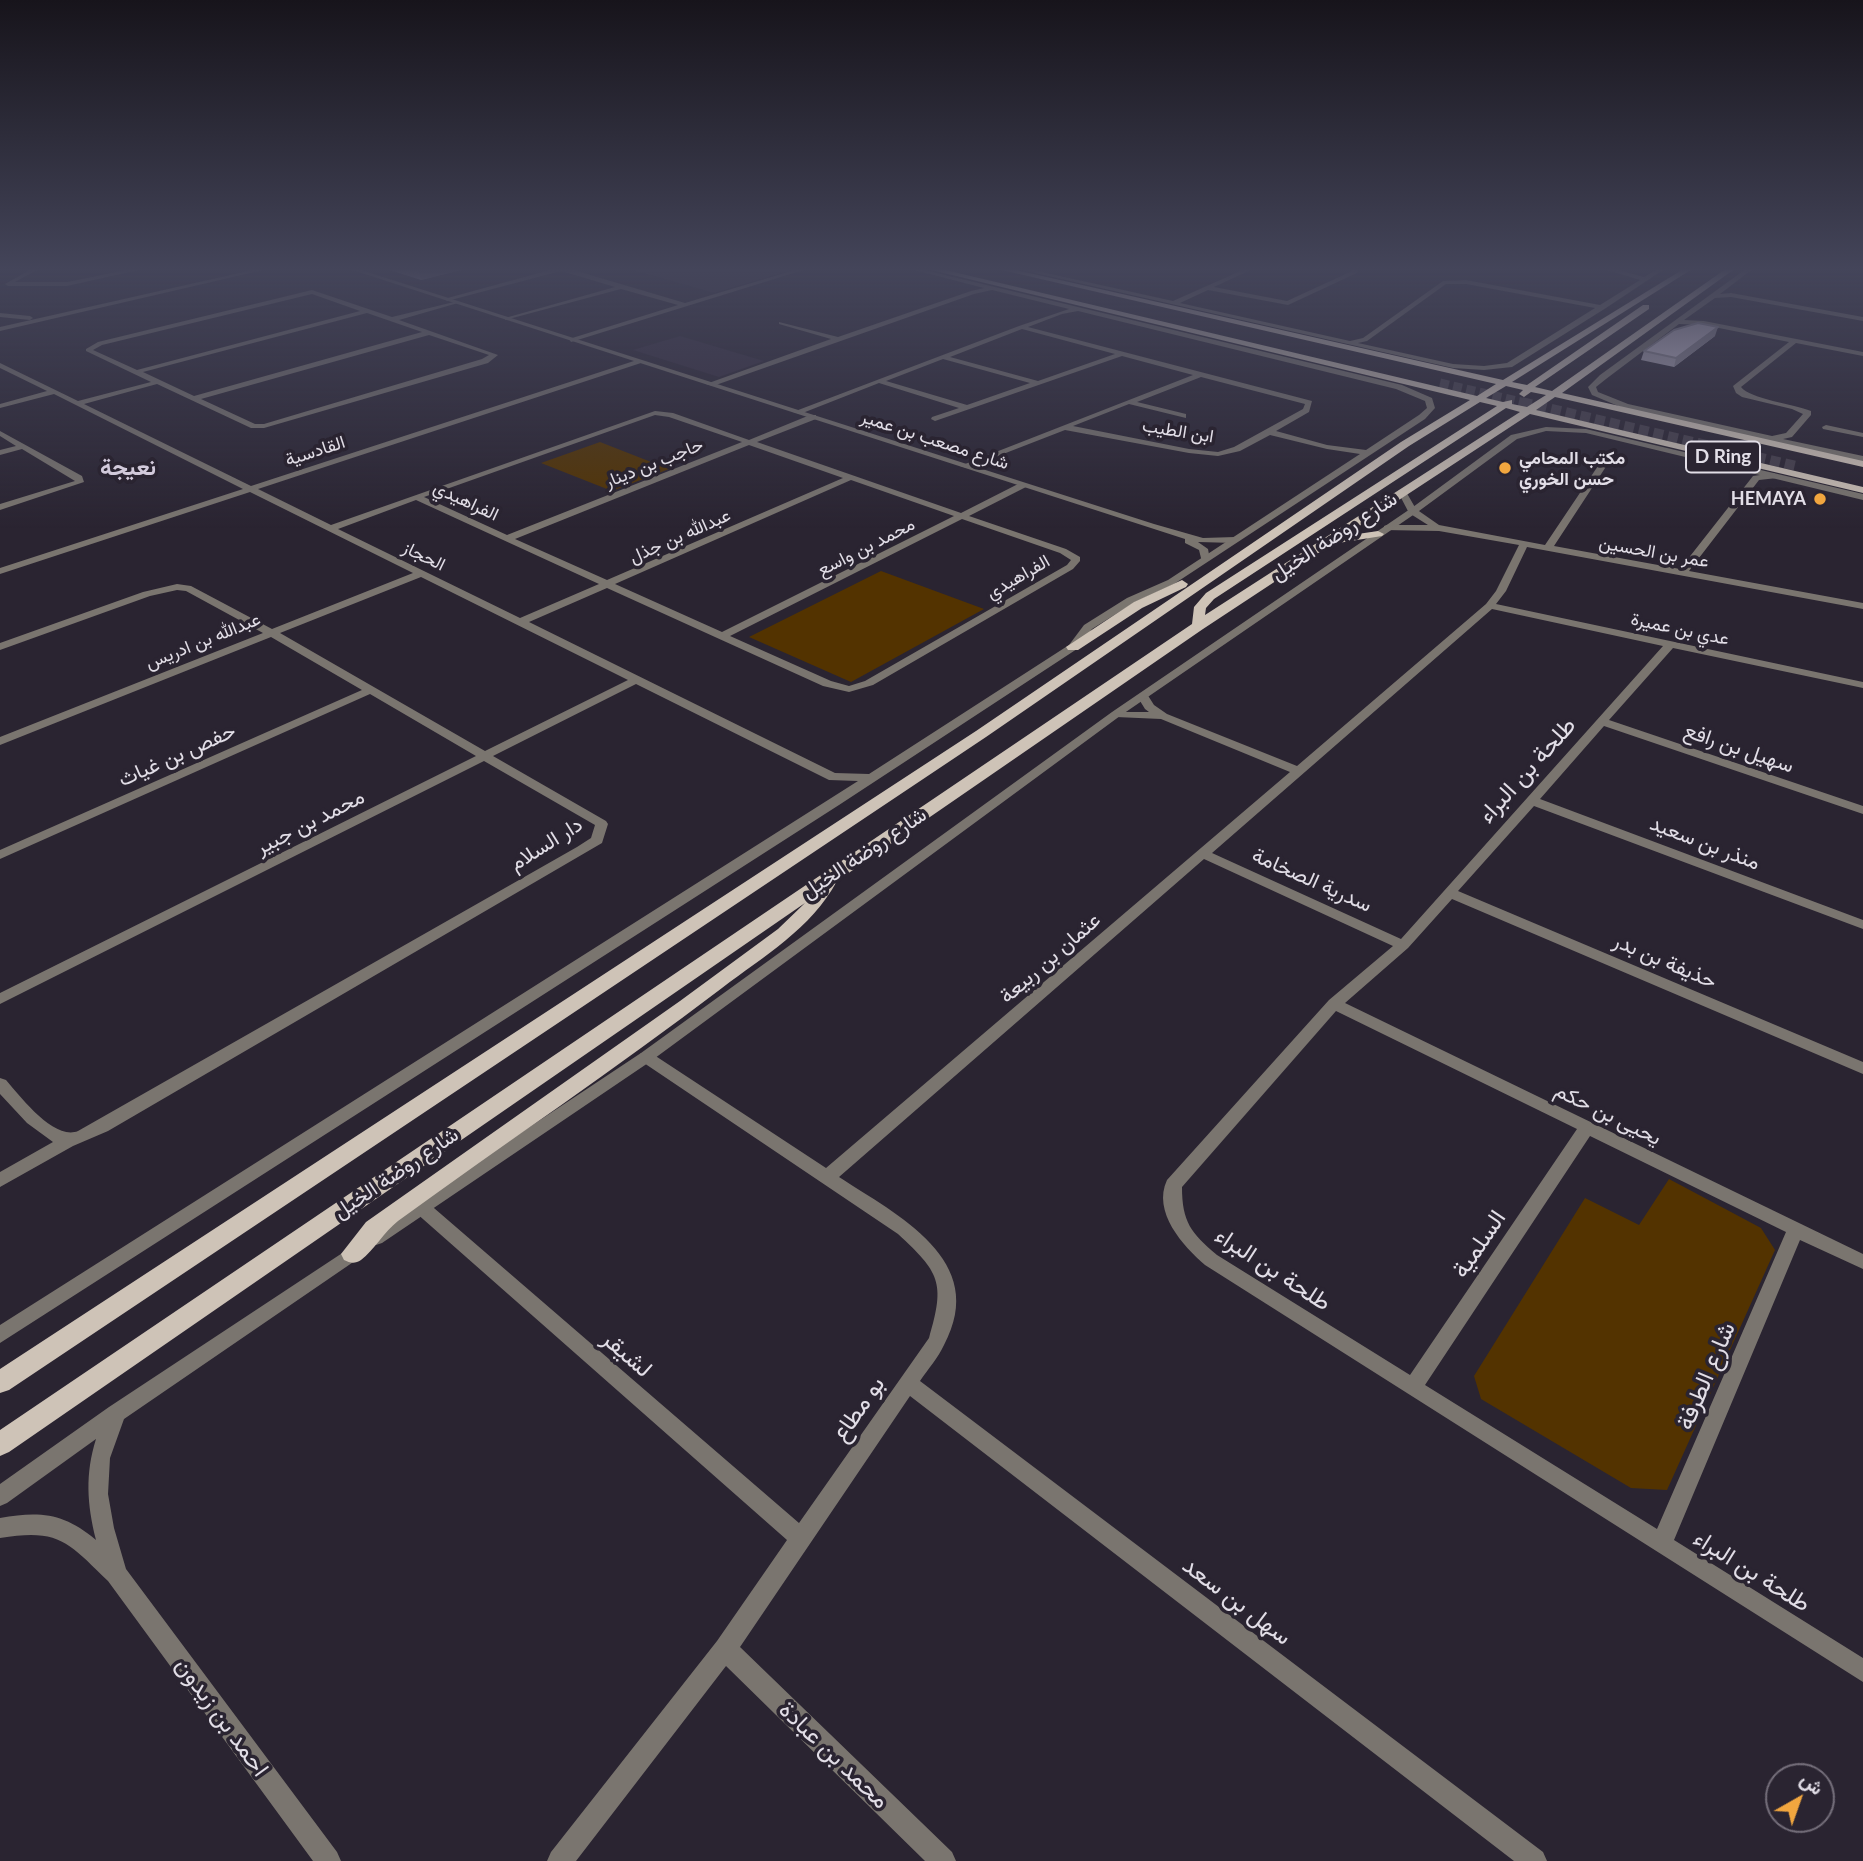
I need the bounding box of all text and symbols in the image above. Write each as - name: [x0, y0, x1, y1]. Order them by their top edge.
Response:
- street label: شارع مصعب بن عمير: [858, 406, 1012, 474]
- street label: ابن الطيب: [1141, 415, 1215, 447]
- street label: القادسية: [282, 431, 348, 471]
- street label: حاجب بن دينار: [602, 433, 706, 493]
- road number: D Ring: [1686, 442, 1760, 472]
- place label: مكتب المحامي حسن الخوري: [1519, 447, 1625, 490]
- district label: نعيجة: [100, 454, 156, 482]
- marker: مكتب المحامي حسن الخوري: [1497, 460, 1513, 476]
- street label: الفراهيدي: [430, 477, 502, 525]
- street label: شارع روضة الخيل: [1266, 486, 1402, 586]
- place label: HEMAYA: [1731, 488, 1806, 510]
- marker: HEMAYA: [1812, 491, 1828, 507]
- street label: عبدالله بن جذل: [626, 504, 734, 568]
- street label: محمد بن واسع: [814, 513, 918, 581]
- street label: عمر بن الحسين: [1597, 532, 1711, 572]
- street label: الحجاز: [399, 536, 449, 576]
- street label: الفراهيدي: [982, 550, 1054, 604]
- street label: عبدالله بن ادريس: [142, 608, 264, 674]
- street label: عدي بن عميرة: [1629, 608, 1731, 650]
- street label: طلحة بن البراء: [1472, 711, 1582, 829]
- street label: سهيل بن رافع: [1681, 717, 1797, 779]
- street label: حفص بن غياث: [114, 718, 240, 792]
- street label: محمد بن جبير: [251, 784, 369, 860]
- street label: شارع روضة الخيل: [797, 802, 931, 904]
- street label: منذر بن سعيد: [1646, 810, 1764, 876]
- street label: دار السلام: [505, 812, 587, 876]
- street label: سدرية الصخامة: [1248, 842, 1376, 918]
- street label: عثمان بن ربيعة: [994, 907, 1106, 1009]
- street label: حذيفة بن بدر: [1610, 928, 1720, 994]
- street label: يحيى بن حكم: [1551, 1077, 1665, 1151]
- street label: شارع روضة الخيل: [329, 1122, 463, 1224]
- street label: السلمية: [1446, 1205, 1512, 1283]
- street label: طلحة بن البراء: [1210, 1221, 1336, 1317]
- street label: شارع الطرفة: [1670, 1318, 1742, 1434]
- street label: لشيقر: [596, 1324, 658, 1384]
- street label: بو مطاع: [825, 1371, 891, 1447]
- street label: طلحة بن البراء: [1688, 1524, 1816, 1618]
- street label: سهل بن سعد: [1177, 1551, 1297, 1651]
- street label: احمد بن زيدون: [169, 1652, 275, 1782]
- street label: محمد بن عبادة: [773, 1695, 895, 1815]
- north arrow: [1765, 1763, 1835, 1833]
- text: ش: [1796, 1767, 1829, 1799]

